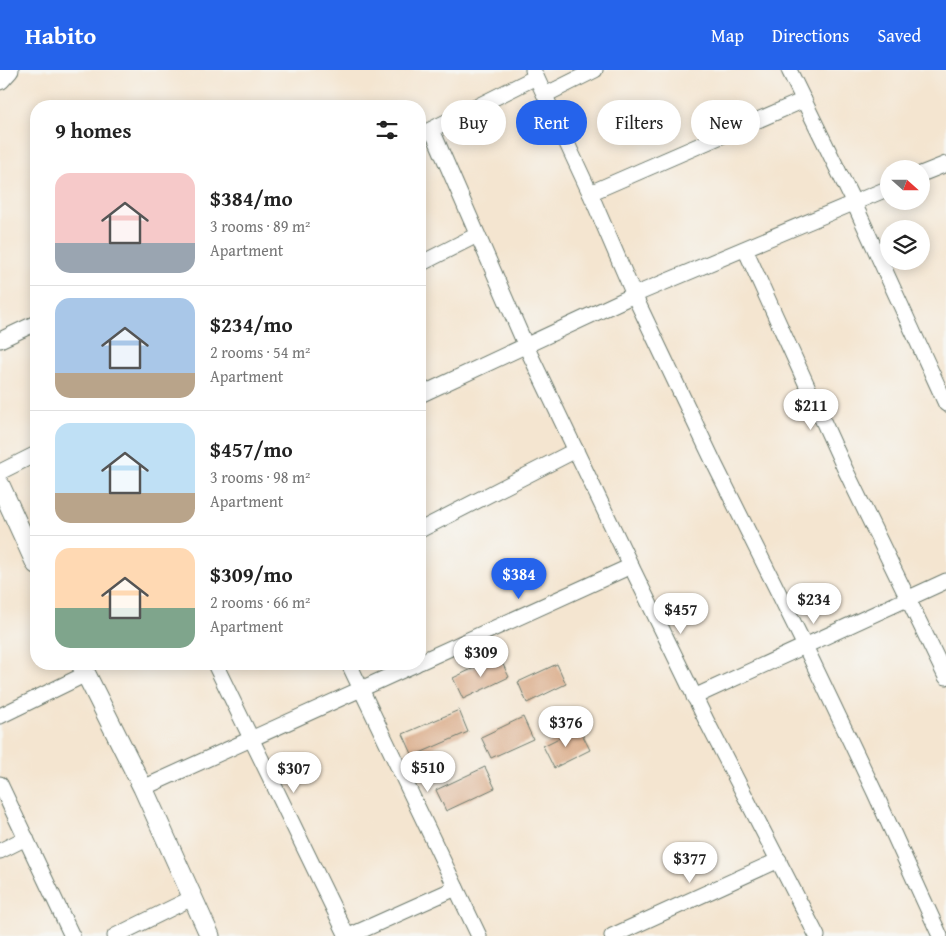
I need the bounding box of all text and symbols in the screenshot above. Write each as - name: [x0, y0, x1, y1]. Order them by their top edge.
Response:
- text: Habito: [25, 18, 96, 53]
- text: Map: [711, 22, 744, 49]
- text: Directions: [772, 22, 849, 49]
- text: Saved: [877, 22, 921, 49]
- chip: Buy: [441, 100, 506, 145]
- chip: Rent: [516, 100, 587, 145]
- chip: Filters: [597, 100, 681, 145]
- chip: New: [691, 100, 760, 145]
- text: 9 homes: [55, 115, 131, 146]
- icon: filters: [373, 116, 401, 144]
- north arrow: [880, 160, 930, 210]
- map controls: [880, 160, 930, 270]
- text: $384/mo: [210, 183, 293, 214]
- icon: home: [95, 193, 155, 253]
- text: 3 rooms · 89 m²: [210, 214, 310, 238]
- button: layers: [880, 220, 930, 270]
- text: Apartment: [210, 238, 283, 262]
- text: $234/mo: [210, 309, 293, 340]
- icon: home: [95, 318, 155, 378]
- text: 2 rooms · 54 m²: [210, 340, 310, 364]
- text: Apartment: [210, 364, 283, 388]
- pin: $211: [781, 388, 841, 431]
- text: $211: [794, 393, 828, 417]
- text: $457/mo: [210, 434, 293, 465]
- icon: home: [95, 443, 155, 503]
- text: 3 rooms · 98 m²: [210, 465, 310, 489]
- text: Apartment: [210, 489, 283, 513]
- pin: $384: [489, 558, 549, 600]
- text: $309/mo: [210, 559, 293, 590]
- text: $384: [502, 562, 536, 586]
- icon: home: [95, 568, 155, 628]
- pin: $234: [784, 582, 844, 625]
- text: $234: [797, 587, 831, 611]
- text: 2 rooms · 66 m²: [210, 590, 310, 614]
- pin: $457: [651, 592, 711, 635]
- text: $457: [664, 597, 698, 621]
- text: Apartment: [210, 614, 283, 638]
- pin: $309: [451, 636, 511, 678]
- text: $309: [464, 640, 498, 664]
- pin: $376: [536, 706, 596, 748]
- text: $376: [549, 710, 583, 734]
- pin: $510: [398, 750, 458, 793]
- pin: $307: [264, 752, 324, 794]
- text: $510: [411, 755, 445, 779]
- text: $307: [277, 756, 311, 780]
- pin: $377: [660, 842, 720, 884]
- text: $377: [673, 846, 707, 870]

